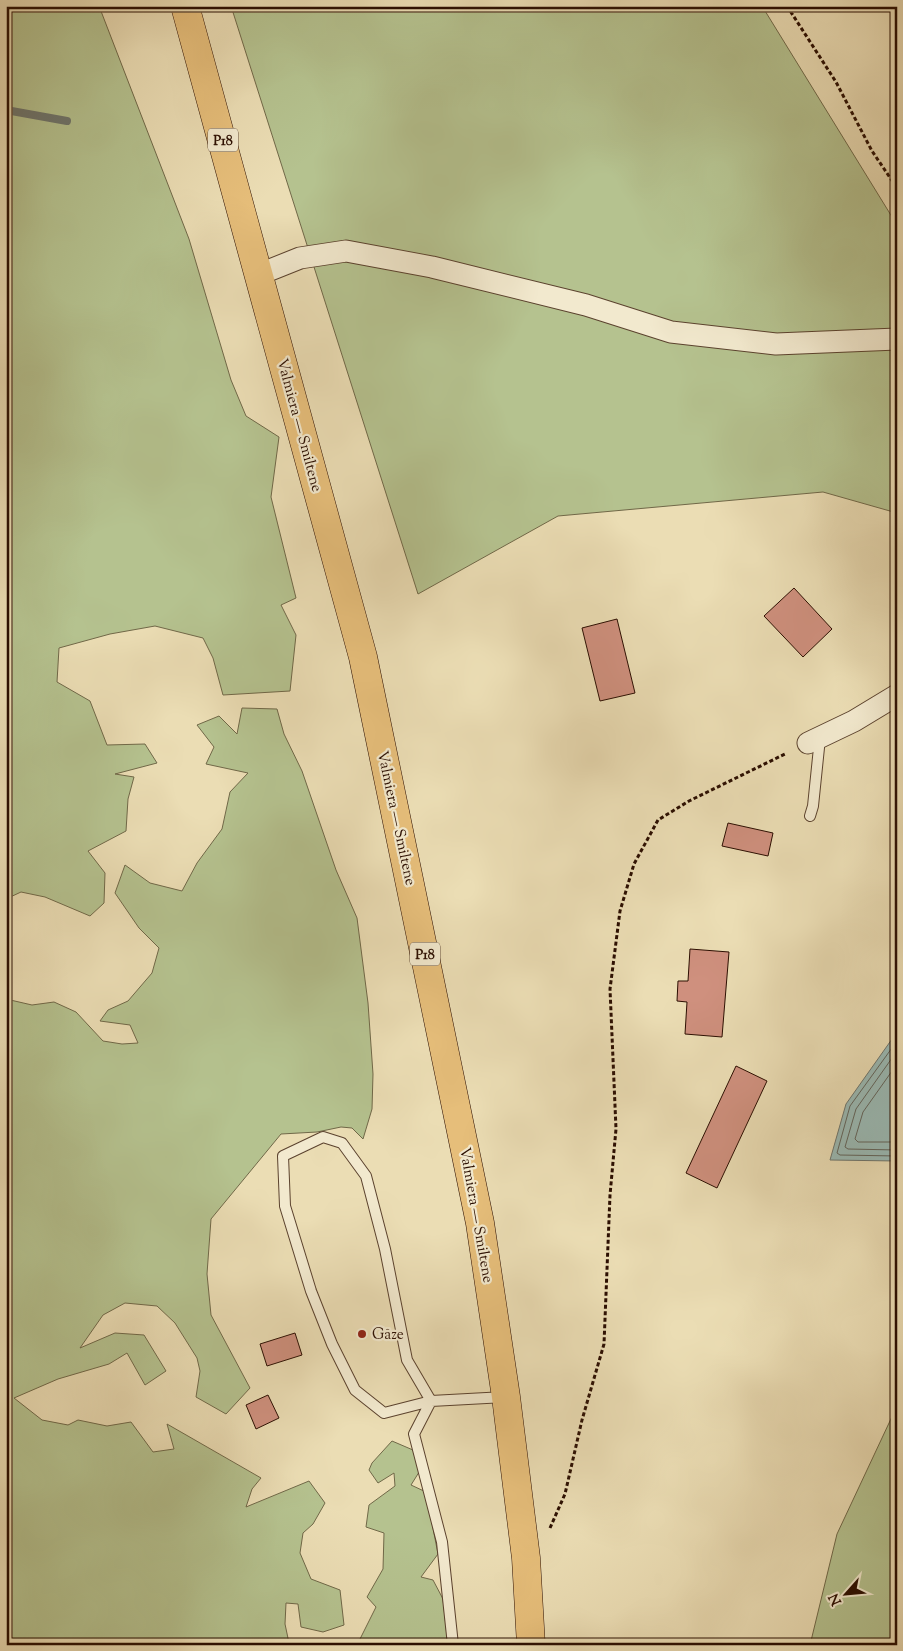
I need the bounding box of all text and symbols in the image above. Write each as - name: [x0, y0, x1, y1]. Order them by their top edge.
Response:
- road number: P18: [208, 128, 238, 152]
- street label: Valmiera — Smiltene: [271, 356, 326, 494]
- street label: Valmiera — Smiltene: [371, 749, 420, 888]
- road number: P18: [410, 942, 440, 966]
- street label: Valmiera — Smiltene: [453, 1146, 498, 1285]
- place label: Gāze: [372, 1325, 404, 1346]
- marker: Gāze: [356, 1328, 368, 1340]
- north arrow: [820, 1568, 870, 1618]
- text: N: [825, 1589, 848, 1609]

